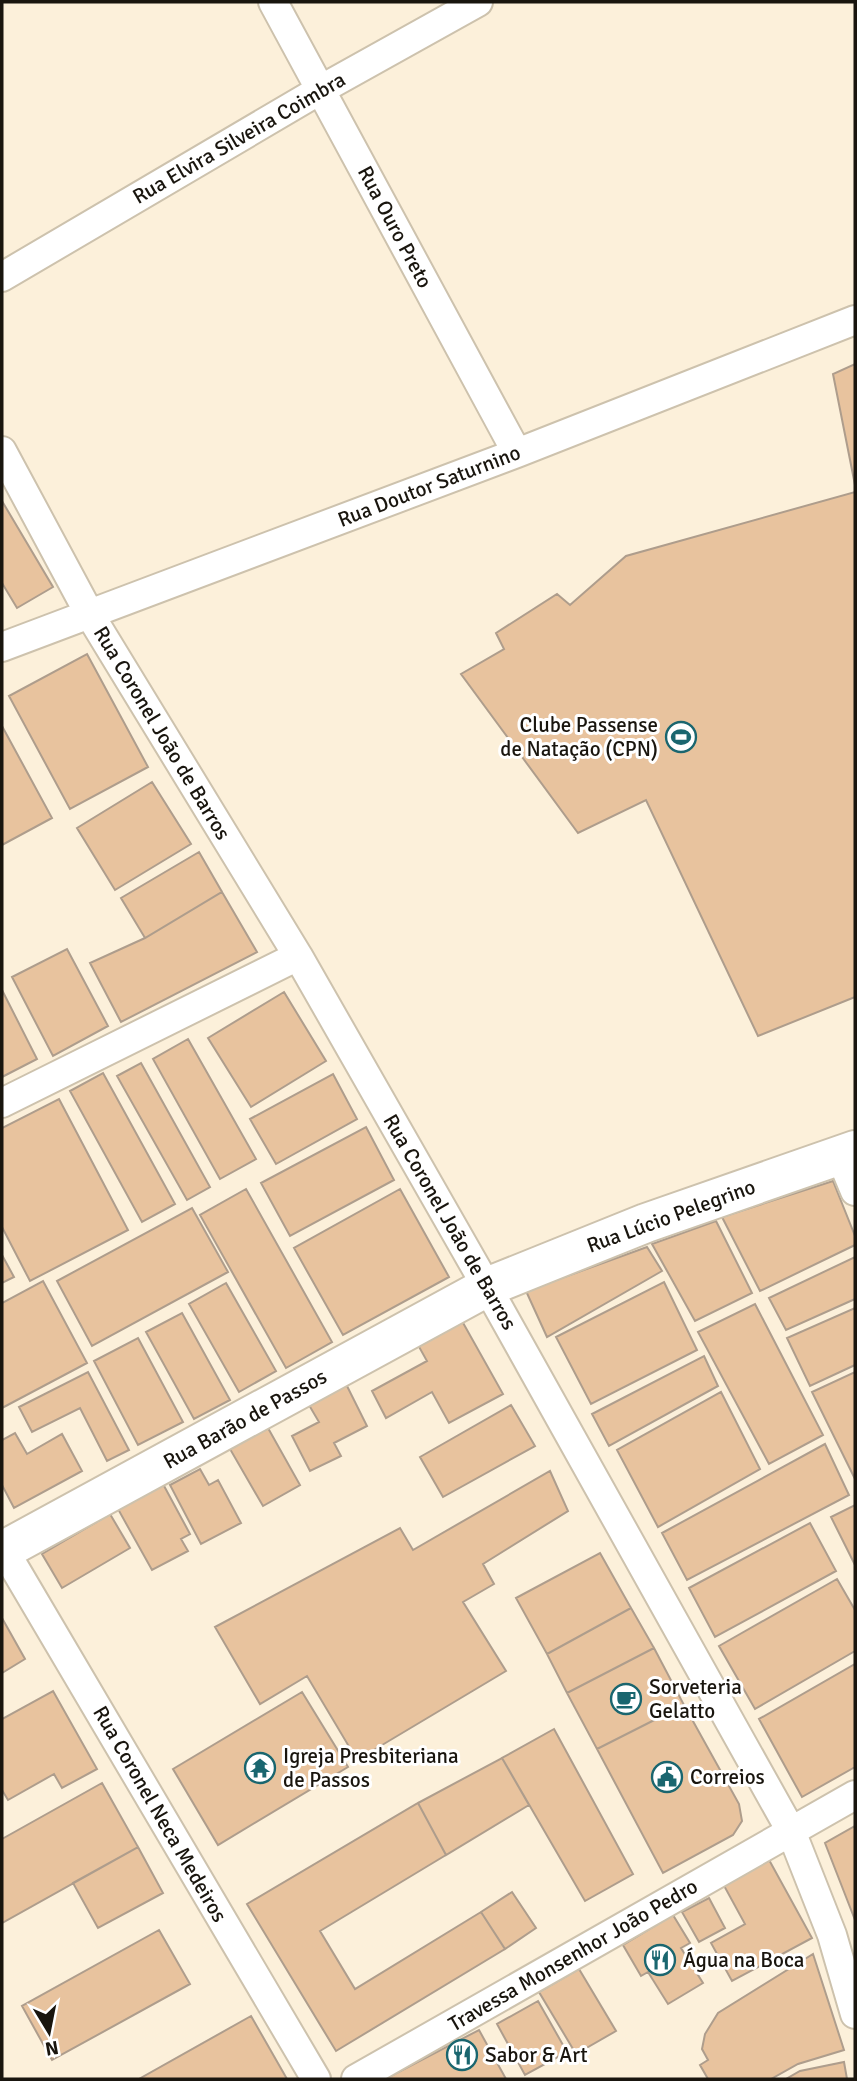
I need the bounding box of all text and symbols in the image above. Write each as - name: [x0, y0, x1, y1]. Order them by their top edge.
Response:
- street label: Rua Elvira Silveira Coimbra: [128, 66, 350, 210]
- street label: Rua Ouro Preto: [352, 161, 438, 293]
- street label: Rua Doutor Saturnino: [334, 439, 524, 533]
- street label: Rua Coronel João de Barros: [88, 621, 236, 845]
- place label: Clube Passense de Natação (CPN): [500, 712, 658, 762]
- sports icon: Clube Passense de Natação (CPN): [664, 720, 698, 754]
- street label: Rua Coronel João de Barros: [378, 1110, 522, 1334]
- street label: Rua Lúcio Pelegrino: [583, 1173, 759, 1259]
- street label: Rua Barão de Passos: [159, 1363, 331, 1475]
- place label: Sorveteria Gelatto: [649, 1674, 742, 1724]
- cafe icon: Sorveteria Gelatto: [609, 1682, 643, 1716]
- street label: Rua Coronel Neca Medeiros: [87, 1701, 233, 1927]
- place label: Igreja Presbiteriana de Passos: [283, 1743, 459, 1793]
- temple icon: Igreja Presbiteriana de Passos: [243, 1751, 277, 1785]
- public building icon: Correios: [650, 1760, 684, 1794]
- place label: Correios: [690, 1764, 765, 1790]
- street label: Travessa Monsenhor João Pedro: [444, 1873, 702, 2037]
- restaurant icon: Água na Boca: [643, 1943, 677, 1977]
- place label: Água na Boca: [683, 1947, 804, 1973]
- north arrow: [14, 1997, 84, 2067]
- text: N: [43, 2035, 60, 2061]
- restaurant icon: Sabor & Art: [445, 2038, 479, 2072]
- place label: Sabor & Art: [485, 2042, 588, 2068]

